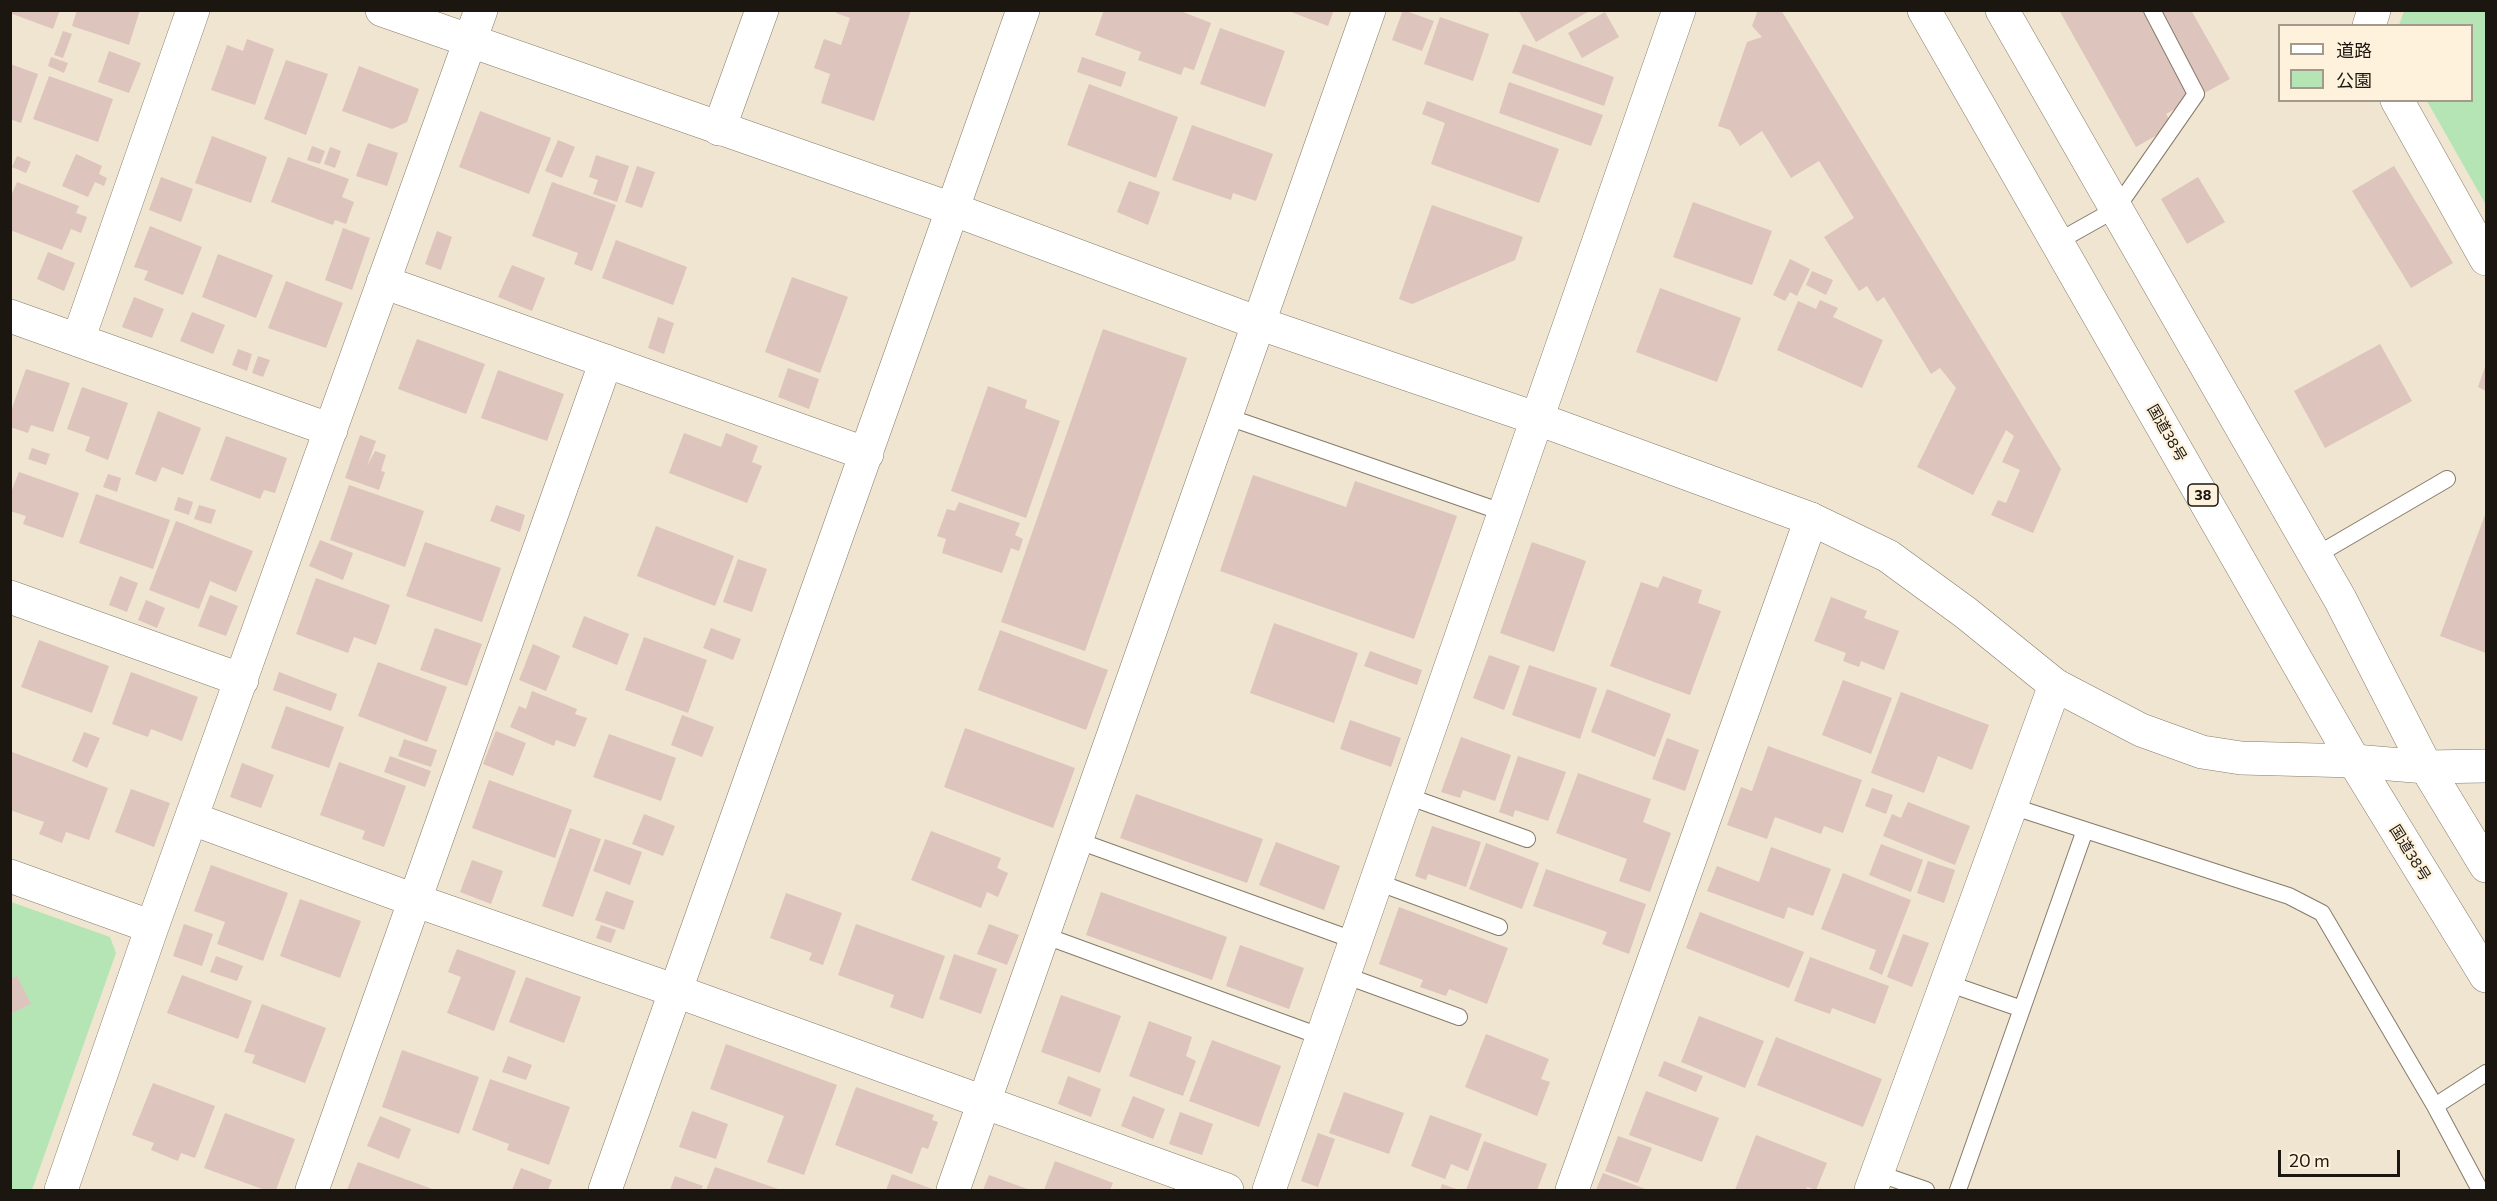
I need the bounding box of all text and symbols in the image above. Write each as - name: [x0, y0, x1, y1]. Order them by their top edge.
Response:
- legend: [2278, 24, 2473, 102]
- text: 道路: [2336, 39, 2372, 61]
- text: 公園: [2336, 69, 2372, 91]
- street label: 国道38号: [2144, 401, 2190, 465]
- road number: 38: [2188, 484, 2218, 506]
- street label: 国道38号: [2386, 822, 2434, 884]
- scale bar: [2281, 1138, 2402, 1176]
- text: 20 m: [2289, 1149, 2330, 1171]

